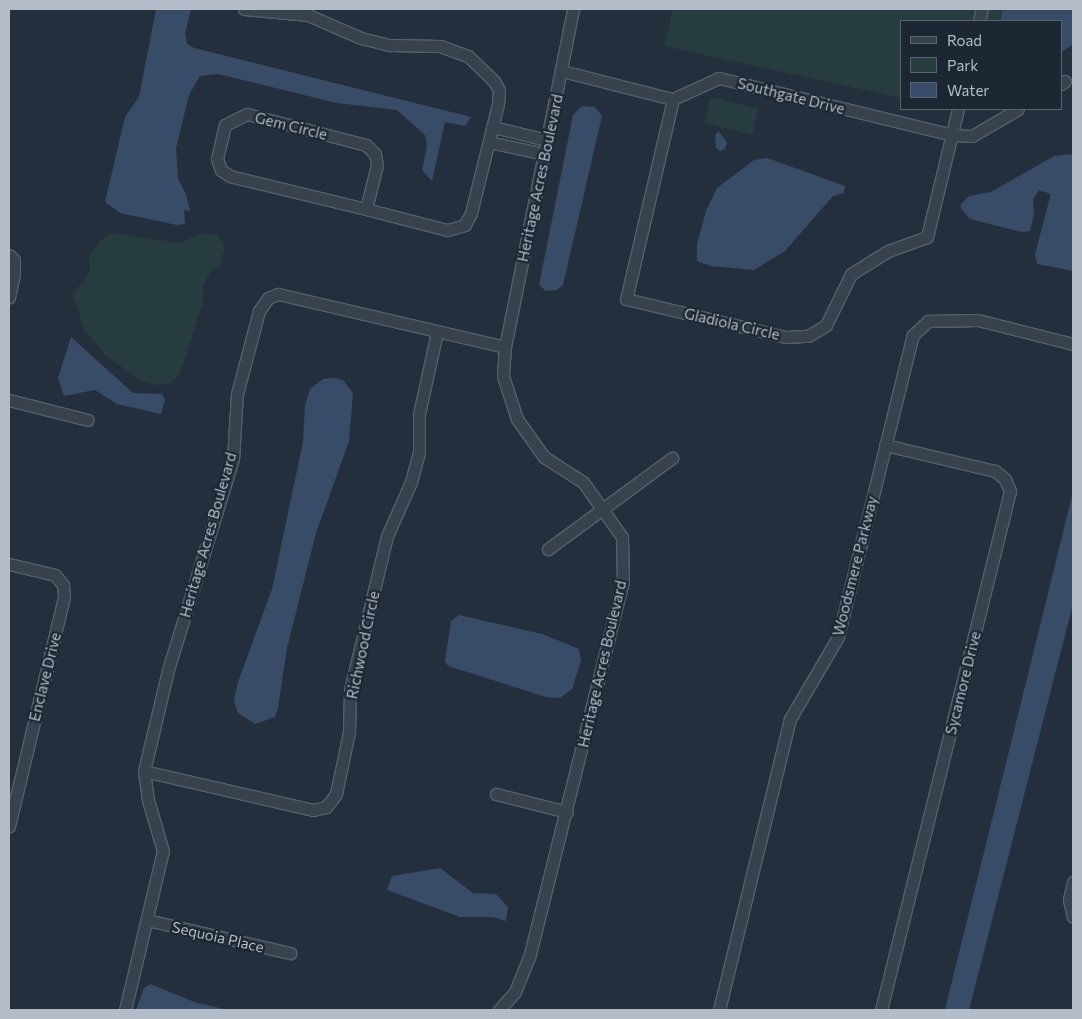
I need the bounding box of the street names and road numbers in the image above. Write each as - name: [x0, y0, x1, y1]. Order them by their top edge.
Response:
- street label: Southgate Drive: [736, 74, 846, 118]
- street label: Heritage Acres Boulevard: [513, 93, 567, 263]
- street label: Gem Circle: [253, 108, 329, 144]
- street label: Gladiola Circle: [682, 304, 782, 344]
- street label: Heritage Acres Boulevard: [176, 450, 240, 620]
- street label: Woodsmere Parkway: [829, 494, 881, 638]
- street label: Heritage Acres Boulevard: [574, 579, 630, 749]
- street label: Richwood Circle: [343, 589, 383, 701]
- street label: Sycamore Drive: [941, 629, 985, 737]
- street label: Enclave Drive: [25, 631, 65, 723]
- street label: Sequoia Place: [170, 918, 266, 956]

